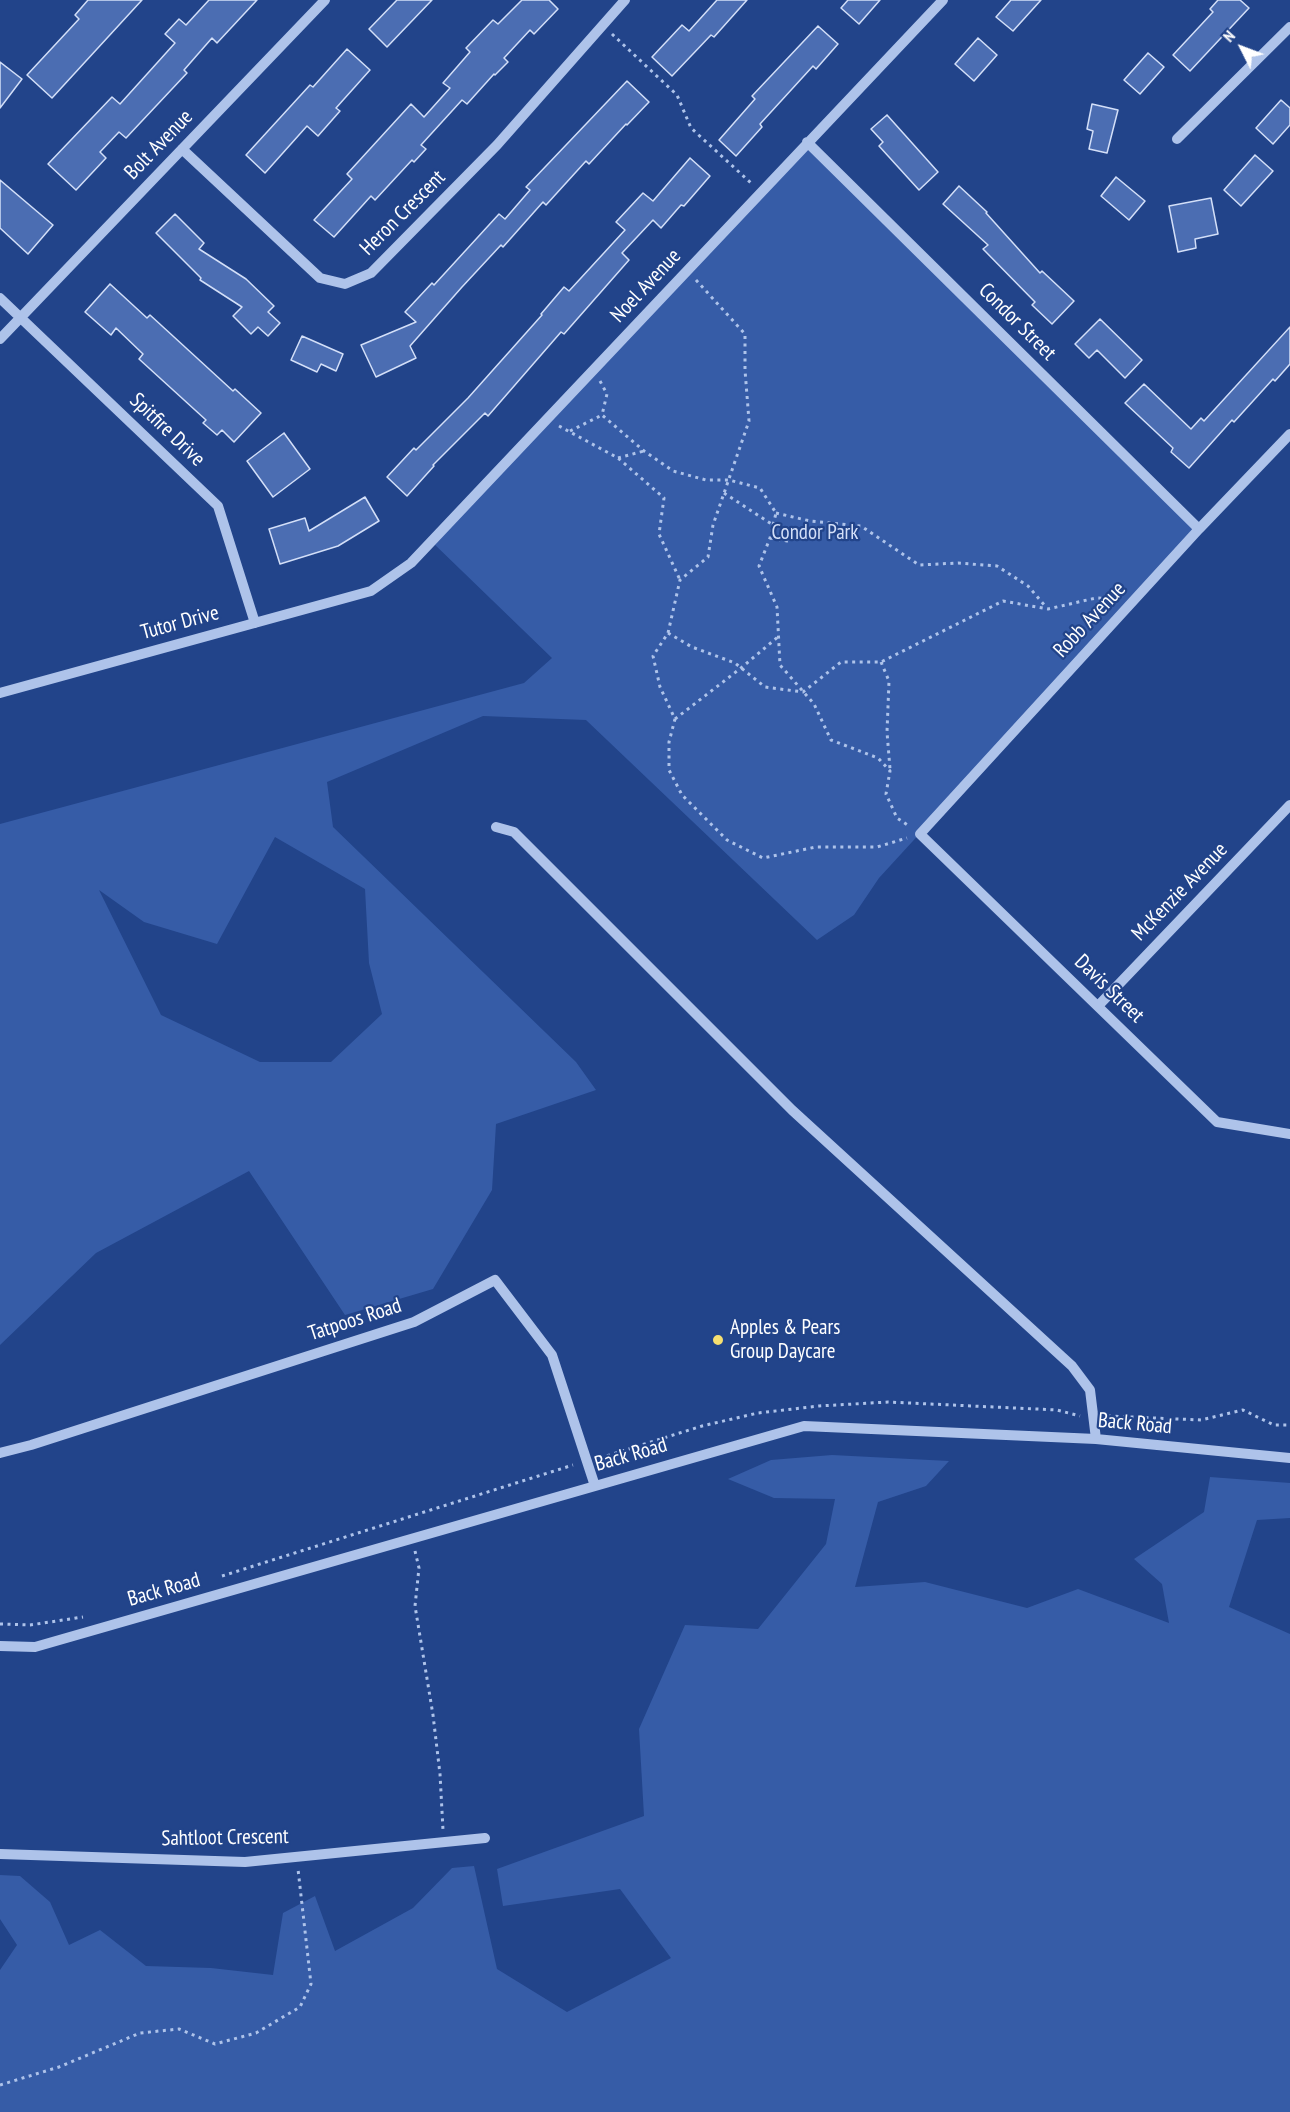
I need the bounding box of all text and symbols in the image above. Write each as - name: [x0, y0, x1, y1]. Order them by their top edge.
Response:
- north arrow: [1212, 18, 1272, 78]
- text: N: [1218, 26, 1239, 46]
- street label: Bolt Avenue: [120, 105, 198, 185]
- street label: Heron Crescent: [355, 165, 451, 261]
- street label: Noel Avenue: [606, 244, 686, 328]
- street label: Condor Street: [973, 278, 1061, 366]
- street label: Spitfire Drive: [124, 388, 210, 472]
- park label: Condor Park: [772, 520, 858, 546]
- street label: Robb Avenue: [1049, 577, 1131, 663]
- street label: Tutor Drive: [138, 601, 222, 645]
- street label: McKenzie Avenue: [1127, 838, 1233, 946]
- street label: Davis Street: [1069, 950, 1149, 1028]
- street label: Tatpoos Road: [305, 1293, 405, 1347]
- place label: Apples & Pears Group Daycare: [730, 1315, 840, 1365]
- marker: Apples & Pears Group Daycare: [711, 1333, 725, 1347]
- street label: Back Road: [1097, 1408, 1173, 1440]
- street label: Back Road: [592, 1433, 670, 1477]
- street label: Back Road: [125, 1568, 203, 1612]
- street label: Sahtloot Crescent: [161, 1824, 289, 1852]

